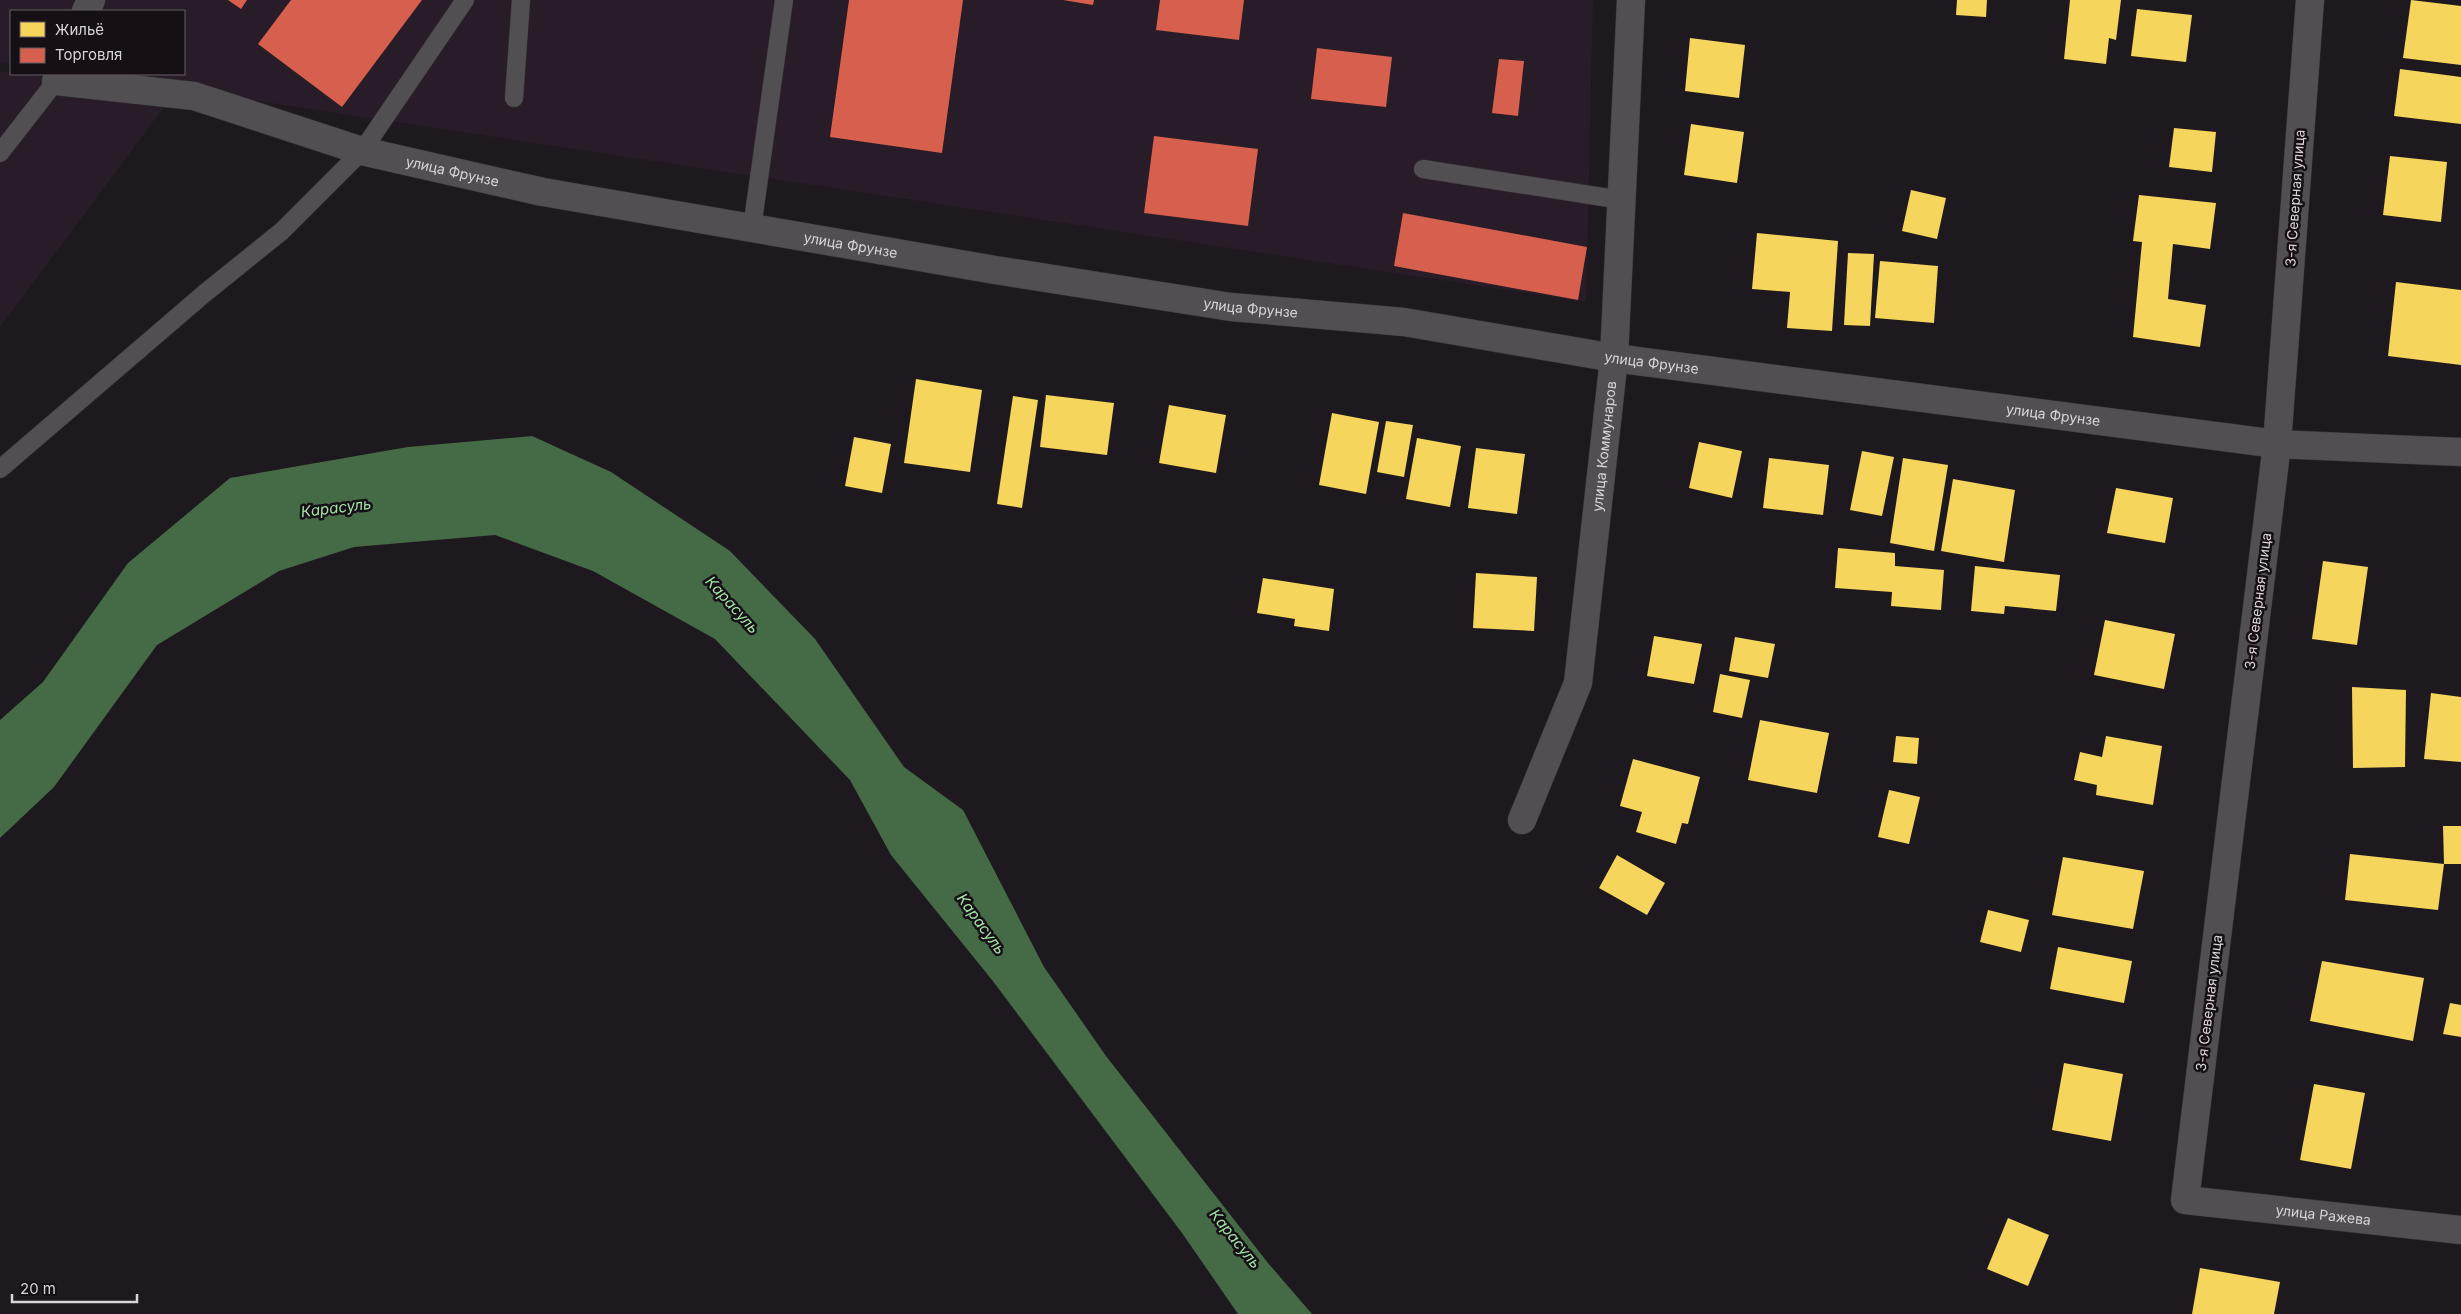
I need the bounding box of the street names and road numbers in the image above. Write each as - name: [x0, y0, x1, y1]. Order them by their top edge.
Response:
- street label: 3-я Северная улица: [2281, 129, 2308, 267]
- street label: улица Фрунзе: [404, 152, 501, 190]
- street label: улица Фрунзе: [803, 228, 899, 261]
- street label: улица Фрунзе: [1202, 294, 1299, 321]
- street label: улица Фрунзе: [1603, 348, 1700, 377]
- street label: улица Коммунаров: [1588, 380, 1619, 513]
- street label: улица Фрунзе: [2005, 400, 2101, 429]
- street label: 3-я Северная улица: [2241, 532, 2274, 670]
- street label: 3-я Северная улица: [2192, 934, 2225, 1072]
- street label: улица Ражева: [2275, 1201, 2372, 1228]

